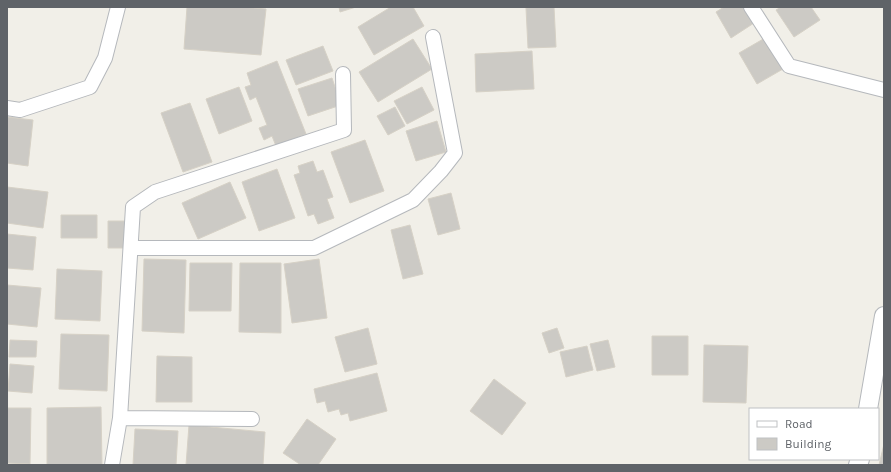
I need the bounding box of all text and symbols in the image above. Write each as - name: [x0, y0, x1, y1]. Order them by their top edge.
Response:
- legend: [749, 408, 879, 460]
- text: Road: [785, 417, 813, 431]
- text: Building: [785, 437, 832, 451]

